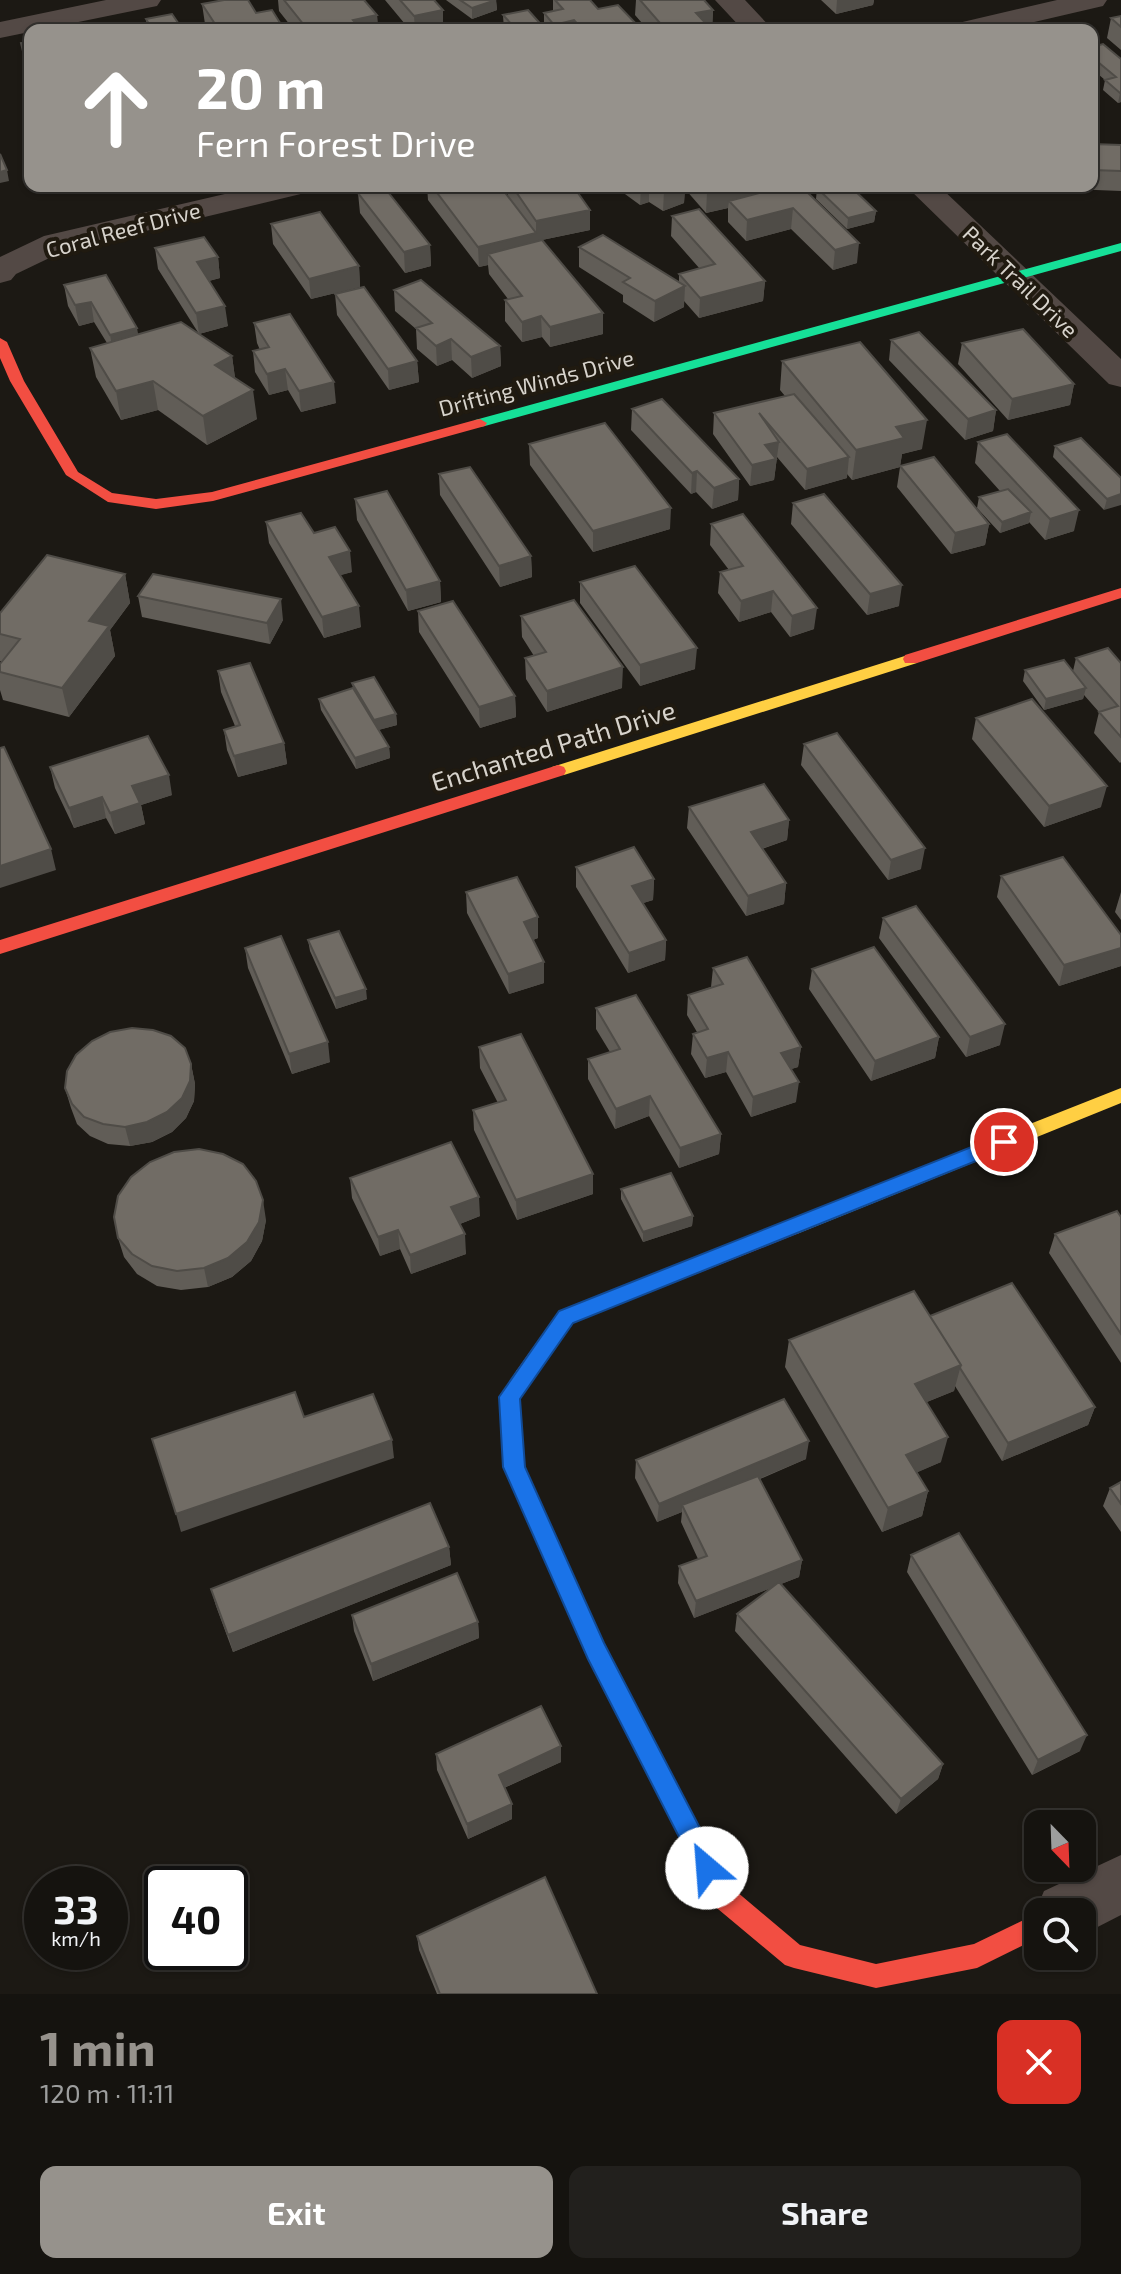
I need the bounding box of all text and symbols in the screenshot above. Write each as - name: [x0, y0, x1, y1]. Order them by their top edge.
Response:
- text: 20 m: [196, 53, 325, 120]
- icon: ahead: [64, 56, 168, 160]
- text: Fern Forest Drive: [196, 121, 476, 164]
- street label: Coral Reef Drive: [43, 196, 203, 262]
- street label: Park Trail Drive: [958, 220, 1084, 342]
- street label: Drifting Winds Drive: [436, 343, 636, 421]
- street label: Enchanted Path Drive: [427, 693, 679, 797]
- pin: [970, 1108, 1038, 1176]
- icon: arrive: [982, 1120, 1026, 1164]
- north arrow: [1024, 1810, 1096, 1882]
- map controls: [1024, 1810, 1096, 1970]
- position arrow: [665, 1826, 749, 1910]
- speed limit sign: 40: [144, 1866, 248, 1970]
- text: 33: [53, 1884, 99, 1932]
- button: search: [1024, 1898, 1096, 1970]
- text: km/h: [51, 1926, 101, 1950]
- text: 1 min: [40, 2018, 156, 2076]
- button: close: [997, 2020, 1081, 2104]
- text: 120 m · 11:11: [40, 2077, 174, 2108]
- button: Exit: [40, 2166, 553, 2258]
- button: Share: [569, 2166, 1081, 2258]

